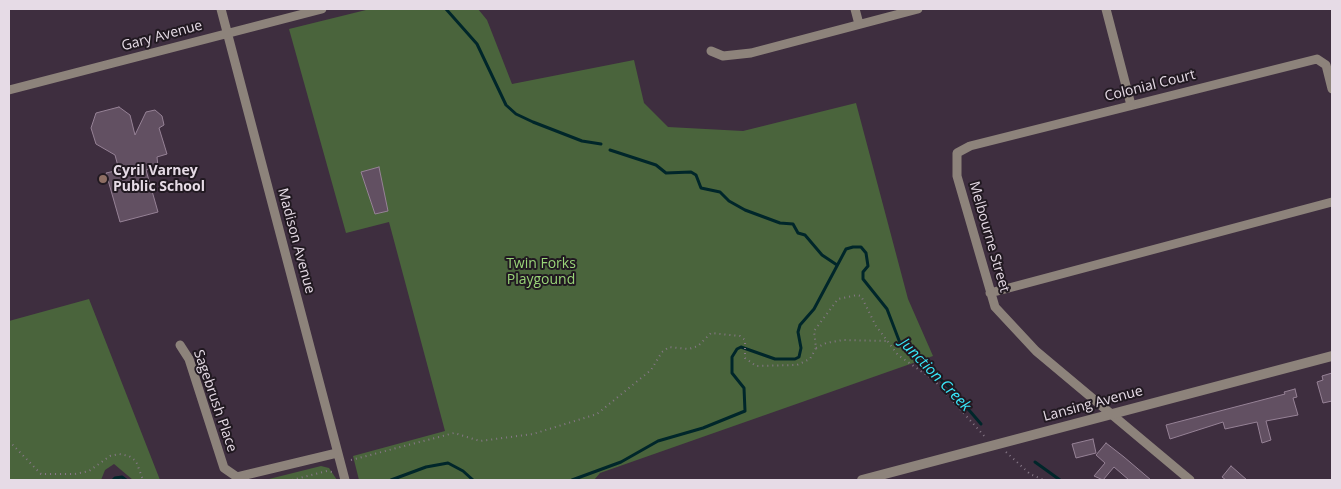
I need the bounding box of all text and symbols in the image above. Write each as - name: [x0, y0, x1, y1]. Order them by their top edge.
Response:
- street label: Gary Avenue: [120, 17, 204, 55]
- street label: Colonial Court: [1103, 67, 1197, 105]
- place label: Cyril Varney Public School: [113, 163, 205, 196]
- marker: Cyril Varney Public School: [97, 173, 109, 185]
- street label: Melbourne Street: [965, 180, 1013, 294]
- street label: Madison Avenue: [274, 186, 318, 296]
- park label: Twin Forks Playgound: [506, 256, 576, 288]
- water label: Junction Creek: [896, 335, 974, 415]
- street label: Sagebrush Place: [190, 348, 240, 454]
- street label: Lansing Avenue: [1041, 383, 1145, 425]

